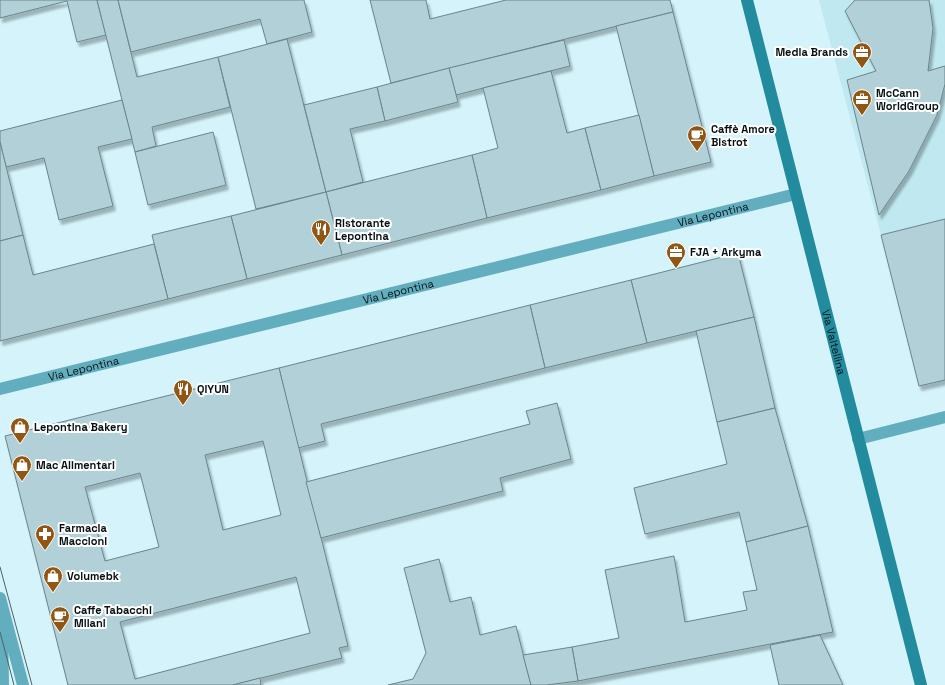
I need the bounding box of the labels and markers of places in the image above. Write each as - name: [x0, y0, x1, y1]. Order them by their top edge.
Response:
- office icon: Media Brands: [851, 41, 873, 69]
- place label: Media Brands: [775, 45, 848, 59]
- place label: McCann WorldGroup: [876, 86, 939, 113]
- office icon: McCann WorldGroup: [851, 88, 873, 116]
- place label: Caffè Amore Bistrot: [711, 122, 775, 149]
- cafe icon: Caffè Amore Bistrot: [686, 124, 708, 152]
- place label: Ristorante Lepontina: [335, 216, 390, 243]
- restaurant icon: Ristorante Lepontina: [310, 218, 332, 246]
- office icon: FJA + Arkyma: [665, 241, 687, 269]
- place label: FJA + Arkyma: [690, 245, 762, 259]
- restaurant icon: QIYUN: [172, 378, 194, 406]
- place label: QIYUN: [197, 382, 229, 396]
- shop icon: Lepontina Bakery: [9, 416, 31, 444]
- place label: Lepontina Bakery: [34, 420, 128, 434]
- shop icon: Mac Alimentari: [11, 454, 33, 482]
- place label: Mac Alimentari: [36, 458, 115, 472]
- place label: Farmacia Maccioni: [59, 521, 108, 548]
- pharmacy icon: Farmacia Maccioni: [34, 523, 56, 551]
- shop icon: Volumebk: [42, 565, 64, 593]
- place label: Volumebk: [67, 569, 120, 583]
- place label: Caffe Tabacchi Milani: [74, 603, 152, 630]
- cafe icon: Caffe Tabacchi Milani: [49, 605, 71, 633]

